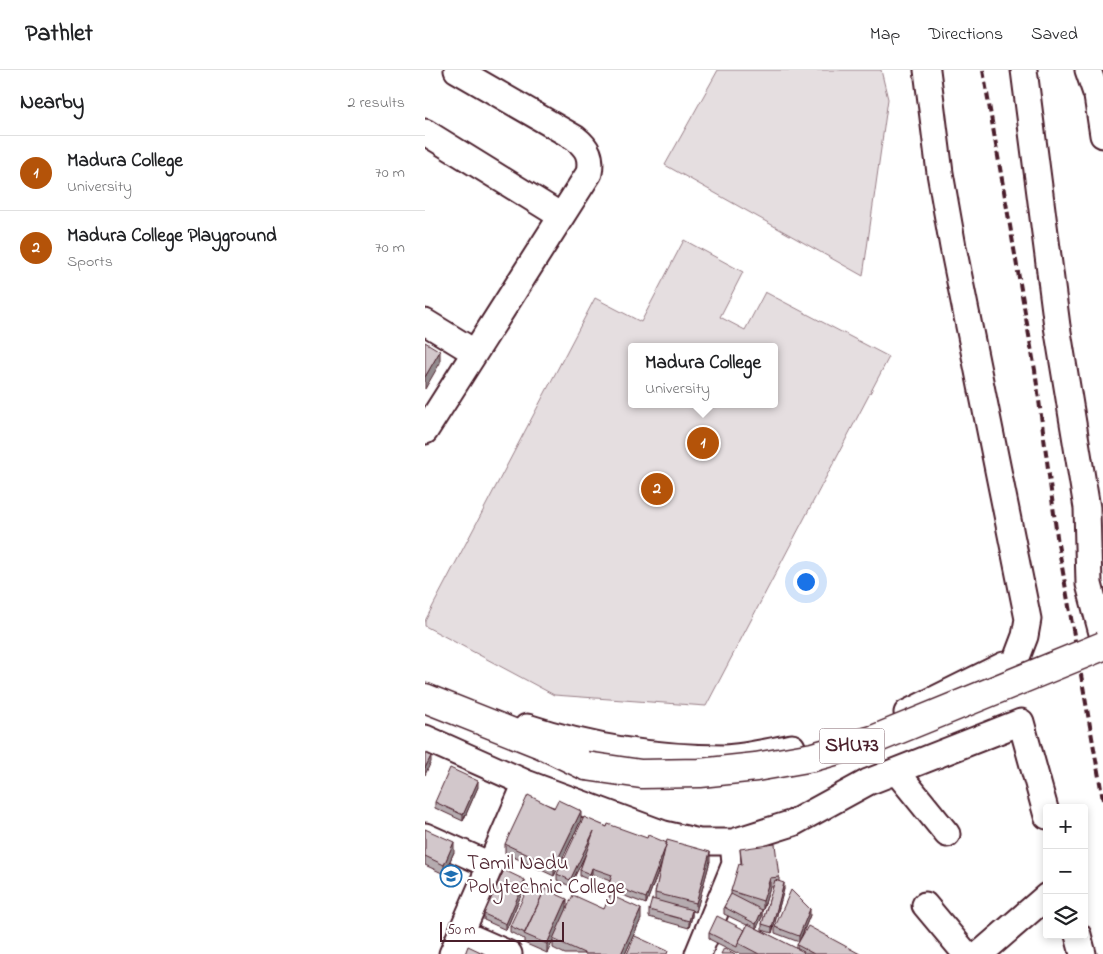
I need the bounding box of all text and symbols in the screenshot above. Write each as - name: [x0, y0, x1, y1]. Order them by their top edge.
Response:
- text: Pathlet: [25, 17, 93, 52]
- text: Map: [870, 22, 900, 48]
- text: Directions: [928, 22, 1003, 48]
- text: Saved: [1031, 22, 1078, 48]
- text: Nearby: [20, 88, 84, 118]
- text: 2 results: [347, 91, 405, 115]
- text: Madura College: [67, 148, 183, 175]
- text: 1: [33, 161, 39, 185]
- text: 70 m: [375, 161, 405, 185]
- text: University: [67, 175, 132, 199]
- text: Madura College Playground: [67, 223, 277, 250]
- text: 2: [32, 236, 40, 260]
- text: 70 m: [375, 236, 405, 260]
- text: Sports: [67, 250, 113, 274]
- popup: [628, 343, 778, 408]
- text: Madura College: [645, 350, 761, 377]
- text: University: [645, 377, 710, 401]
- pin: 1: [687, 424, 719, 462]
- pin: 2: [641, 470, 673, 508]
- your location: [793, 569, 819, 595]
- road number: SHU73: [819, 728, 885, 764]
- map controls: [1043, 804, 1088, 939]
- button: +: [1043, 804, 1088, 849]
- place label: Tamil Nadu Polytechnic College: [467, 849, 626, 905]
- button: −: [1043, 849, 1088, 894]
- school or university icon: Tamil Nadu Polytechnic College: [439, 864, 463, 888]
- button: layers: [1043, 894, 1088, 939]
- scale bar: [440, 919, 564, 942]
- text: 50 m: [447, 920, 475, 941]

